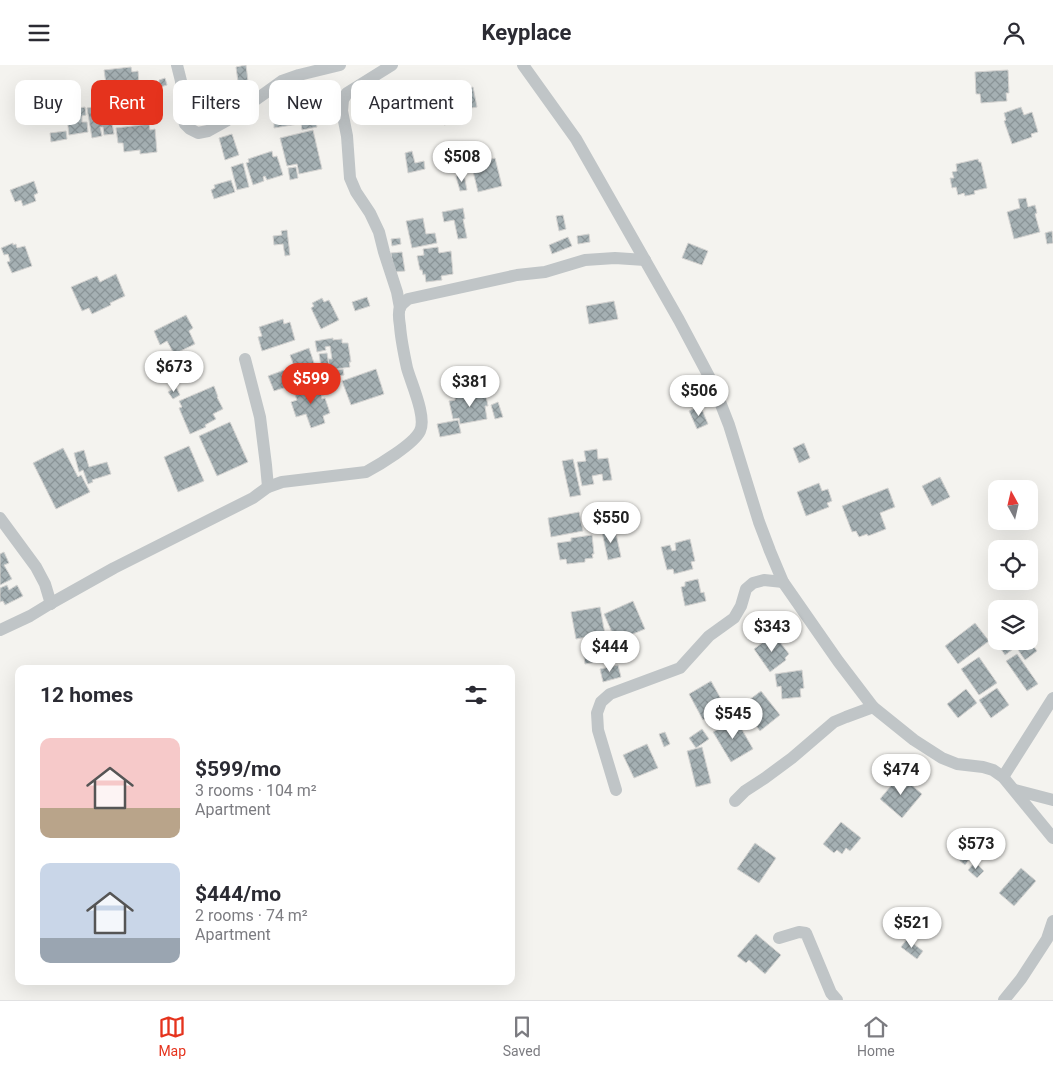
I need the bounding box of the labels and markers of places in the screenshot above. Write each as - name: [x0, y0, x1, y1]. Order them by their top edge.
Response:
- pin: $508: [432, 141, 492, 183]
- pin: $673: [144, 351, 204, 393]
- pin: $599: [281, 363, 341, 405]
- pin: $381: [440, 365, 500, 408]
- pin: $506: [669, 375, 729, 417]
- pin: $550: [581, 501, 641, 544]
- pin: $343: [742, 611, 802, 653]
- pin: $444: [580, 631, 640, 673]
- pin: $545: [703, 697, 763, 740]
- pin: $474: [871, 753, 931, 796]
- pin: $573: [946, 827, 1006, 870]
- pin: $521: [882, 907, 942, 949]

